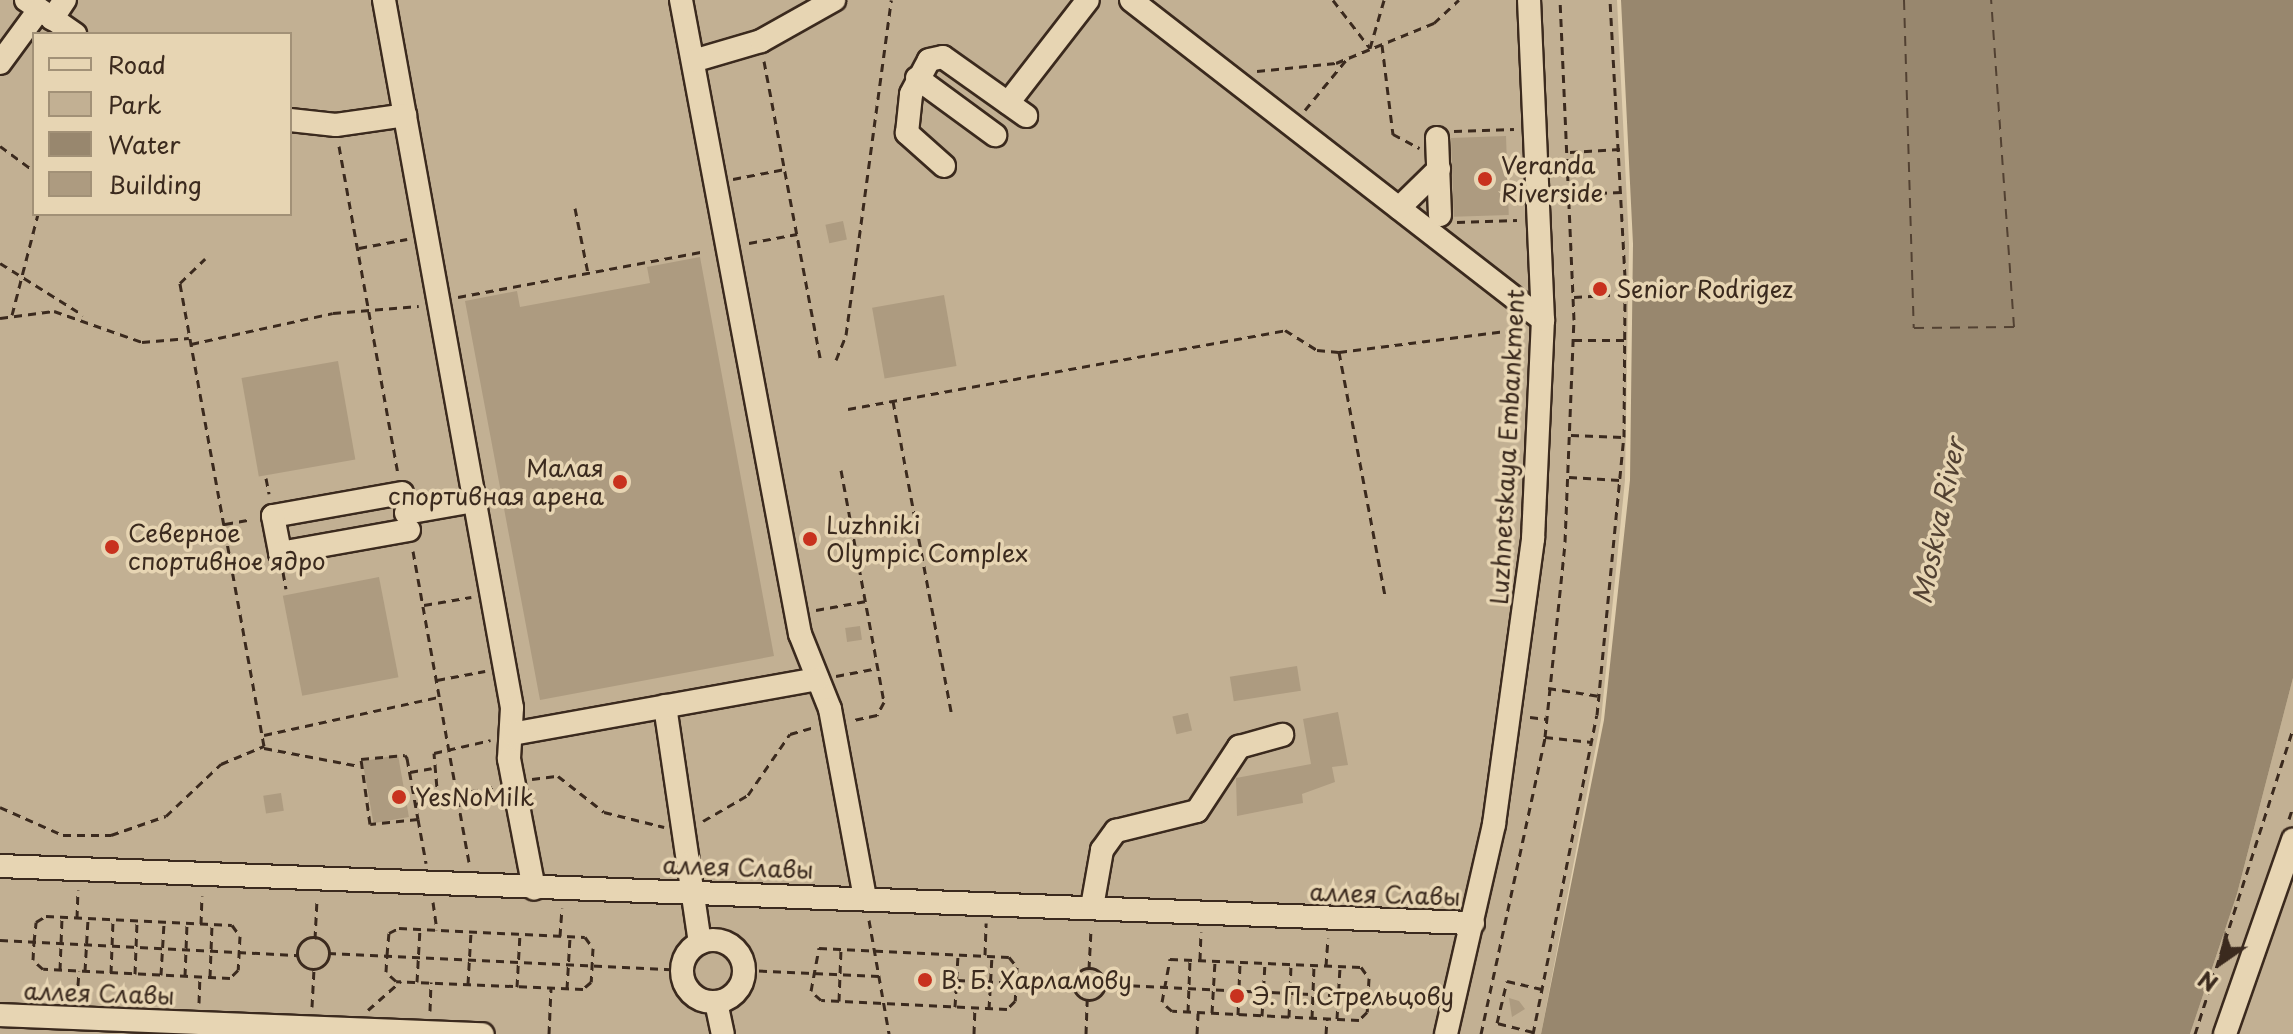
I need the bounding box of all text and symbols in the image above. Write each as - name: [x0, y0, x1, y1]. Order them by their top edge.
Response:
- legend: [32, 32, 292, 216]
- text: Road: [108, 46, 166, 82]
- text: Park: [108, 86, 162, 122]
- text: Water: [108, 126, 180, 162]
- place label: Veranda Riverside: [1501, 151, 1603, 207]
- text: Building: [108, 166, 202, 202]
- marker: Veranda Riverside: [1476, 170, 1494, 188]
- place label: Senior Rodrigez: [1616, 275, 1796, 303]
- marker: Senior Rodrigez: [1591, 280, 1609, 298]
- street label: Luzhnetskaya Embankment: [1484, 288, 1530, 606]
- water label: Moskva River: [1905, 436, 1971, 606]
- place label: Малая спортивная арена: [387, 454, 604, 510]
- marker: Малая спортивная арена: [611, 473, 629, 491]
- place label: Luzhniki Olympic Complex: [826, 511, 1028, 567]
- place label: Северное спортивное ядро: [128, 519, 328, 575]
- marker: Luzhniki Olympic Complex: [801, 530, 819, 548]
- marker: Северное спортивное ядро: [103, 538, 121, 556]
- place label: YesNoMilk: [415, 783, 534, 811]
- marker: YesNoMilk: [390, 788, 408, 806]
- street label: аллея Славы: [662, 850, 814, 884]
- street label: аллея Славы: [1309, 877, 1461, 911]
- north arrow: [2181, 922, 2261, 1002]
- text: N: [2191, 964, 2224, 1001]
- place label: В. Б. Харламову: [941, 966, 1133, 994]
- marker: В. Б. Харламову: [916, 971, 934, 989]
- street label: аллея Славы: [23, 976, 175, 1010]
- place label: Э. П. Стрельцову: [1253, 982, 1455, 1010]
- marker: Э. П. Стрельцову: [1228, 987, 1246, 1005]

